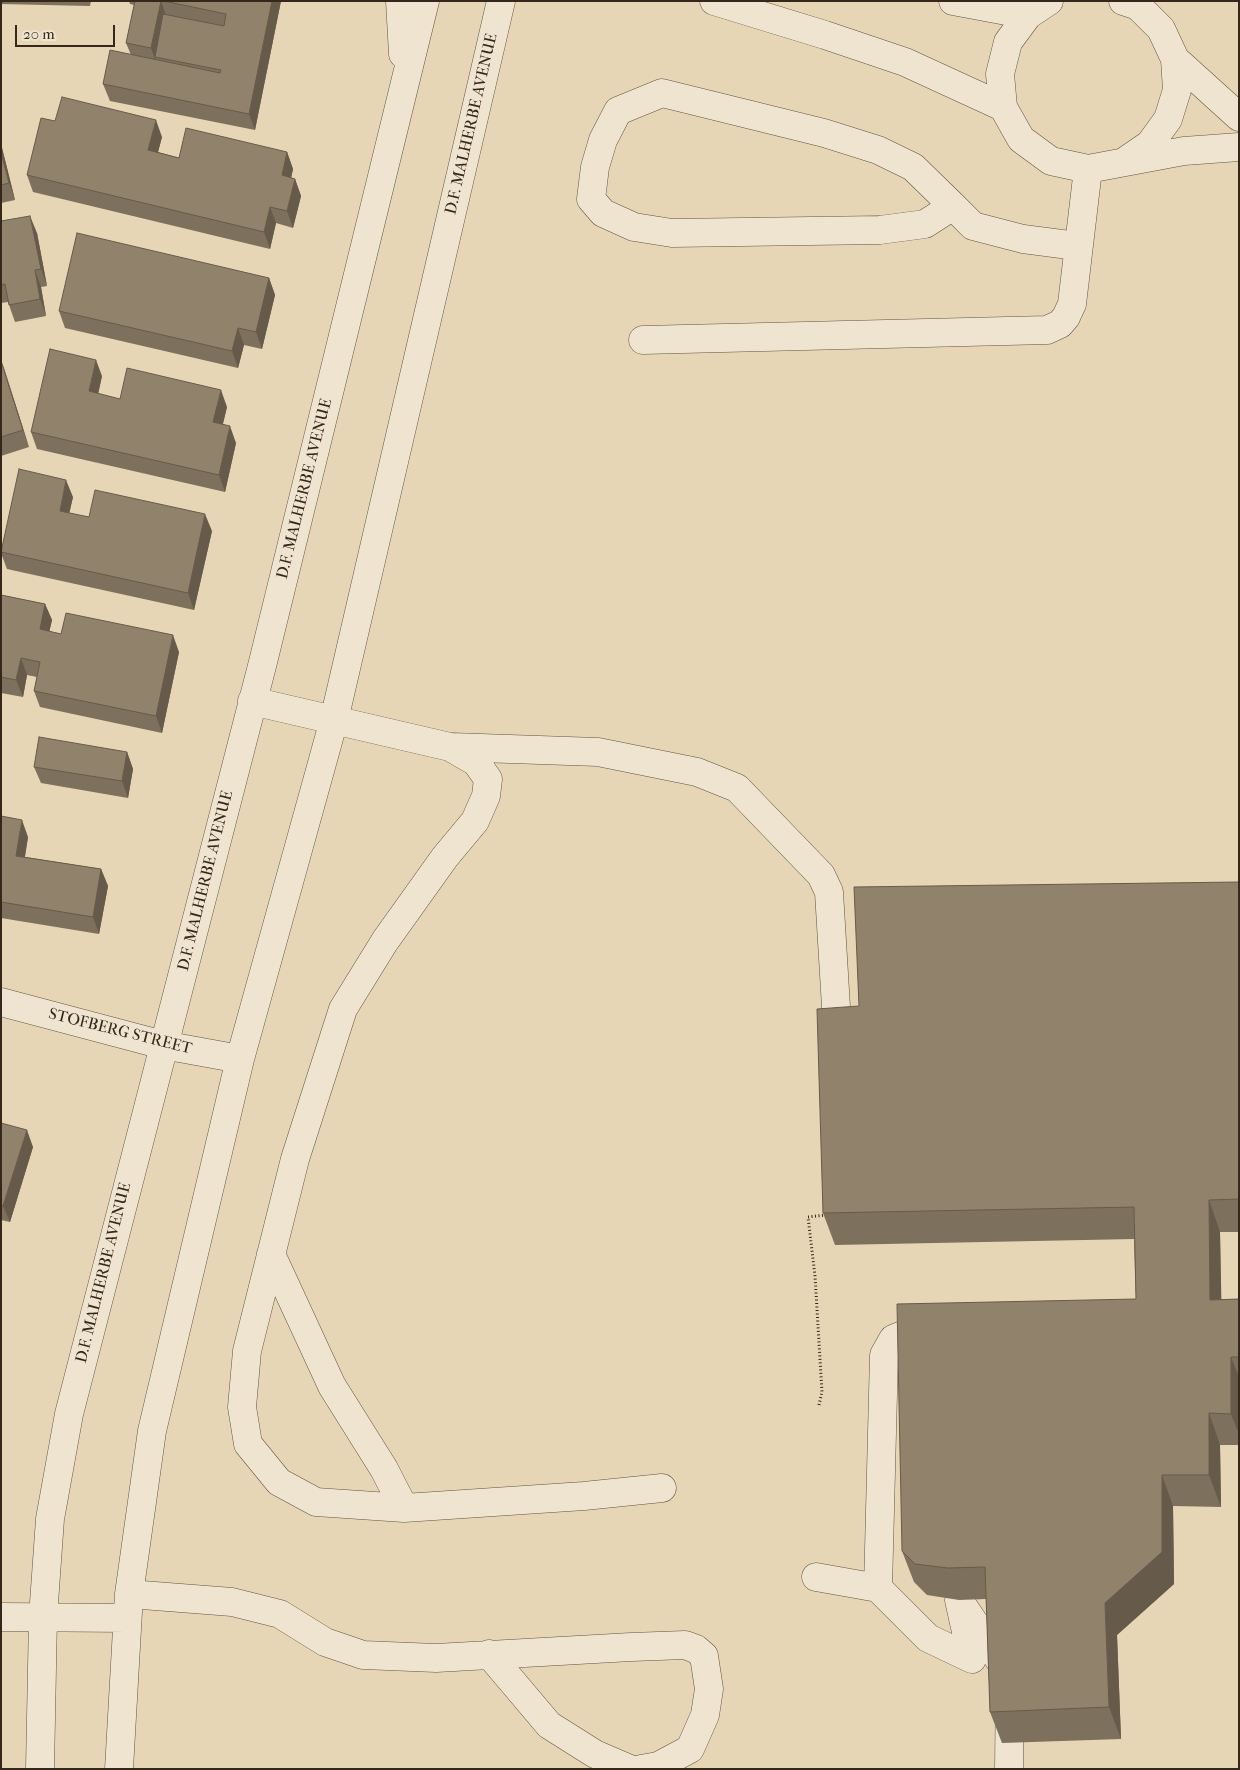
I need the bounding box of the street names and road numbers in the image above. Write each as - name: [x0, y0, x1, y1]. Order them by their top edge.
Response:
- street label: D.F. MALHERBE AVENUE: [442, 32, 502, 216]
- street label: D.F. MALHERBE AVENUE: [273, 397, 337, 581]
- street label: D.F. MALHERBE AVENUE: [174, 789, 238, 973]
- street label: STOFBERG STREET: [46, 1005, 194, 1059]
- street label: D.F. MALHERBE AVENUE: [72, 1181, 136, 1365]

